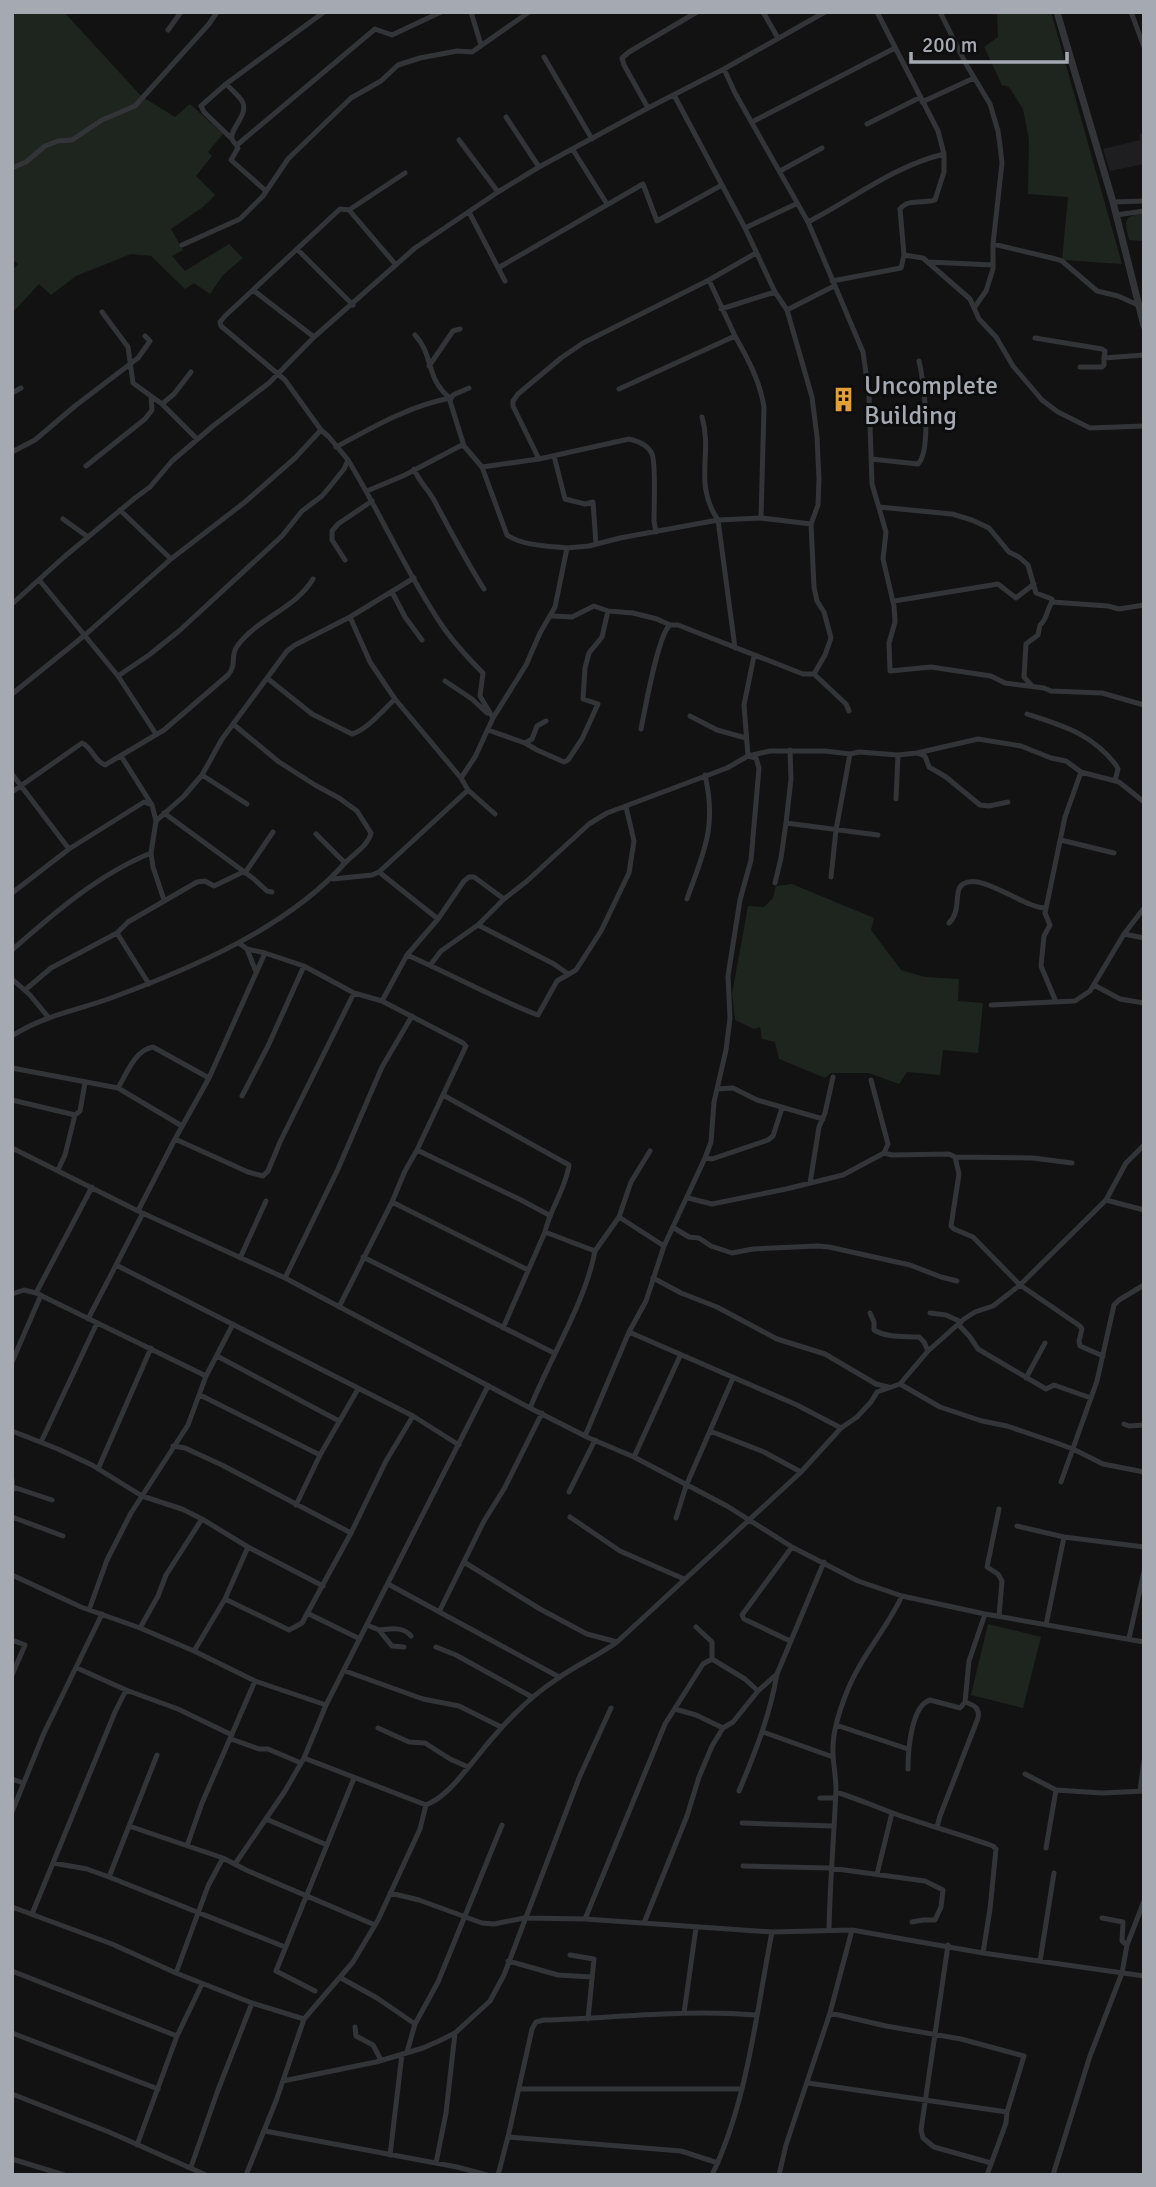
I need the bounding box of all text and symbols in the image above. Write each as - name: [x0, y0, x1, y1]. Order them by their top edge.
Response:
- scale bar: [911, 21, 1067, 65]
- text: 200 m: [922, 32, 977, 58]
- place label: Uncomplete Building: [864, 370, 998, 432]
- building icon: Uncomplete Building: [830, 386, 858, 414]

